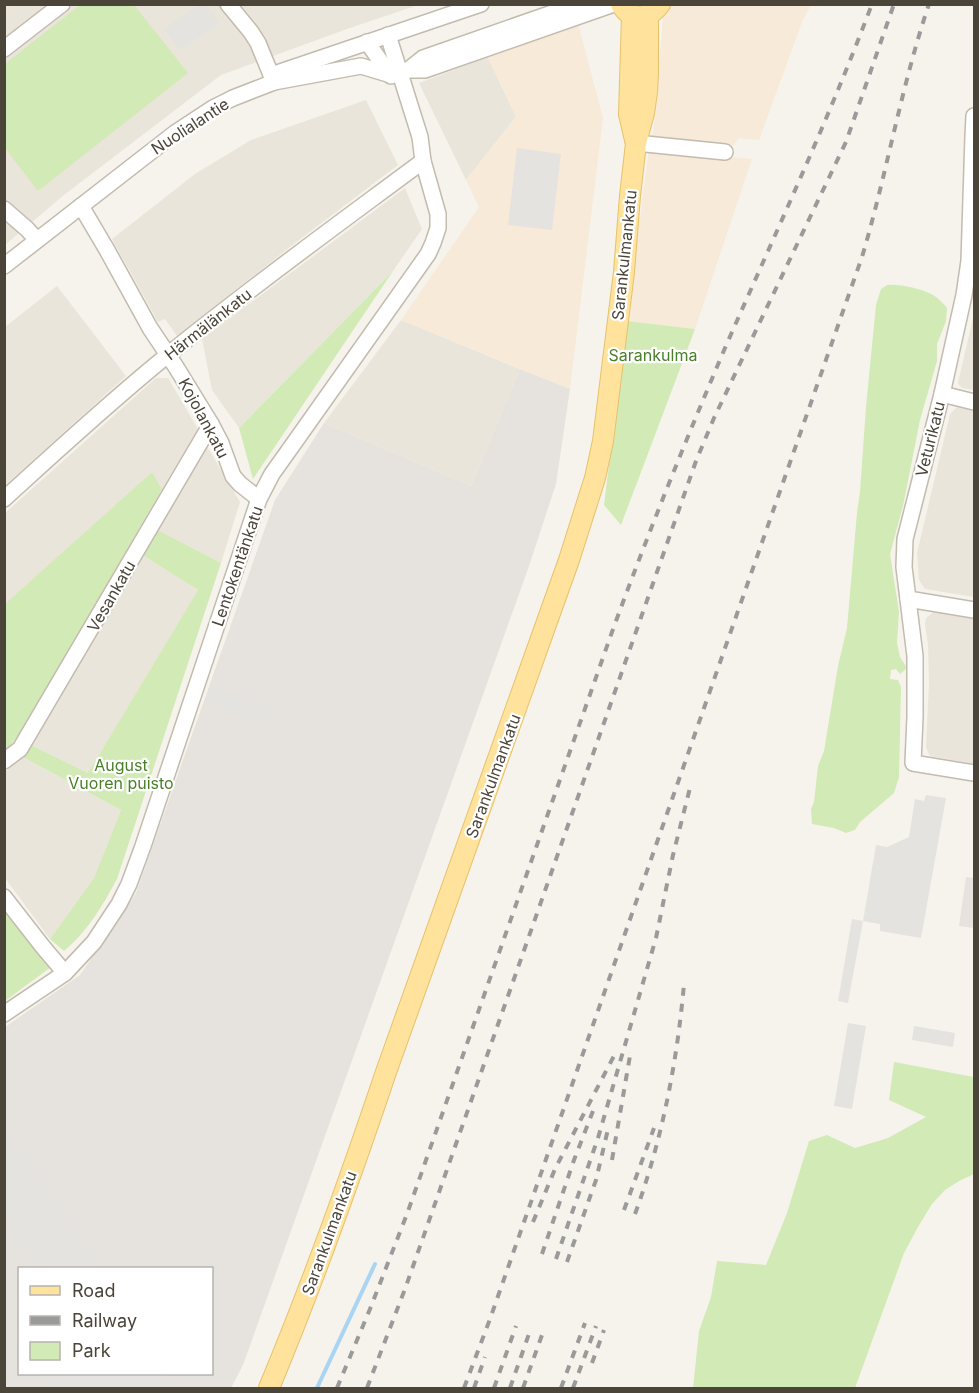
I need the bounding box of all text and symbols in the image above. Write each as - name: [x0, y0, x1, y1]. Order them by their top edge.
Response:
- street label: Nuolialantie: [147, 93, 233, 159]
- street label: Sarankulmankatu: [607, 189, 641, 321]
- street label: Härmälänkatu: [161, 284, 255, 364]
- park label: Sarankulma: [609, 345, 697, 365]
- street label: Kojolankatu: [175, 374, 233, 462]
- street label: Veturikatu: [911, 399, 949, 479]
- street label: Lentokentänkatu: [207, 503, 267, 629]
- street label: Vesankatu: [83, 557, 139, 635]
- street label: Sarankulmankatu: [461, 711, 525, 841]
- park label: August Vuoren puisto: [68, 755, 174, 793]
- street label: Sarankulmankatu: [297, 1168, 361, 1298]
- legend: [18, 1267, 213, 1375]
- text: Road: [72, 1280, 115, 1301]
- text: Railway: [72, 1310, 137, 1331]
- text: Park: [72, 1340, 111, 1361]

